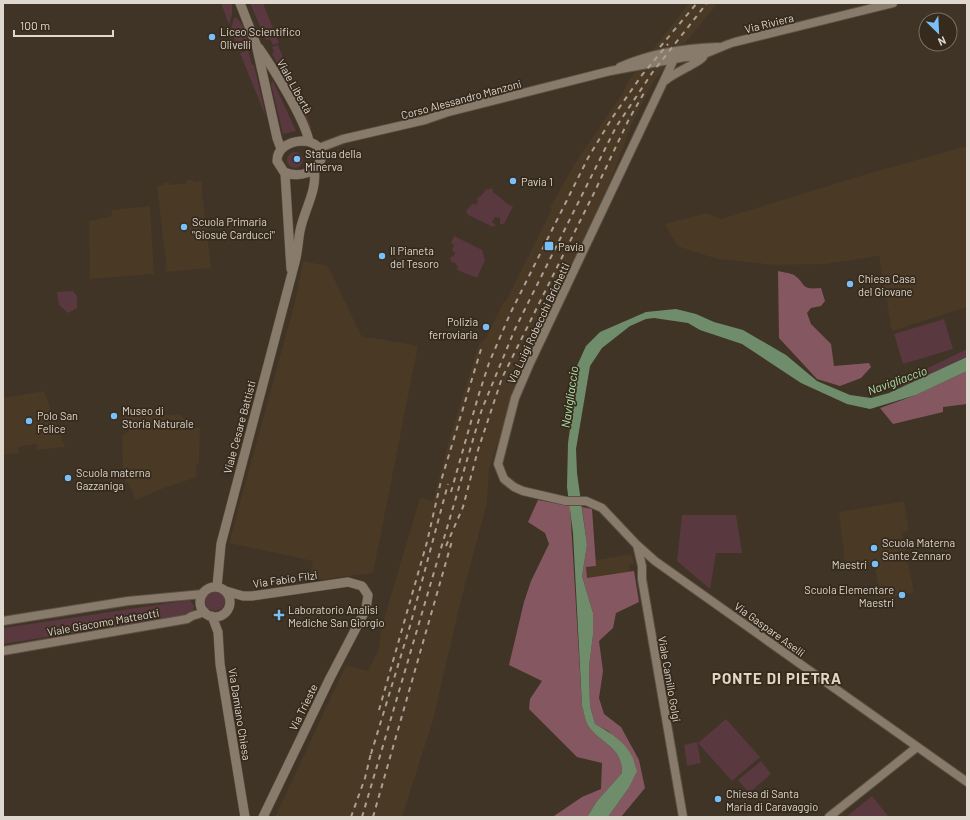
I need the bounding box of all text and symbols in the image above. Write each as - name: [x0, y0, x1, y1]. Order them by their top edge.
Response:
- street label: Via Riviera: [743, 11, 795, 35]
- scale bar: [14, 12, 113, 38]
- north arrow: [918, 12, 958, 52]
- text: 100 m: [20, 18, 50, 32]
- place label: Liceo Scientifico Olivelli: [220, 25, 301, 51]
- marker: Liceo Scientifico Olivelli: [207, 32, 217, 42]
- text: N: [936, 34, 948, 49]
- street label: Viale Libertà: [275, 57, 315, 115]
- street label: Corso Alessandro Manzoni: [399, 77, 523, 121]
- place label: Statua della Minerva: [305, 147, 361, 173]
- marker: Statua della Minerva: [292, 154, 302, 164]
- place label: Pavia 1: [521, 175, 553, 188]
- marker: Pavia 1: [508, 176, 518, 186]
- place label: Scuola Primaria "Giosuè Carducci": [192, 215, 275, 241]
- marker: Scuola Primaria "Giosuè Carducci": [179, 222, 189, 232]
- marker: Pavia: [543, 240, 555, 252]
- place label: Pavia: [558, 240, 584, 253]
- place label: Il Pianeta del Tesoro: [390, 244, 439, 270]
- marker: Il Pianeta del Tesoro: [377, 251, 387, 261]
- street label: Via Luigi Robecchi Brichetti: [504, 260, 572, 385]
- place label: Chiesa Casa del Giovane: [858, 272, 915, 298]
- marker: Chiesa Casa del Giovane: [845, 279, 855, 289]
- place label: Polizia ferroviaria: [429, 315, 478, 341]
- marker: Polizia ferroviaria: [481, 322, 491, 332]
- water label: Navigliaccio: [865, 363, 929, 397]
- water label: Navigliaccio: [558, 365, 580, 429]
- street label: Viale Cesare Battisti: [220, 379, 258, 475]
- place label: Museo di Storia Naturale: [122, 404, 194, 430]
- place label: Polo San Felice: [37, 409, 78, 435]
- marker: Museo di Storia Naturale: [109, 411, 119, 421]
- marker: Polo San Felice: [24, 416, 34, 426]
- place label: Scuola materna Gazzaniga: [76, 466, 150, 492]
- marker: Scuola materna Gazzaniga: [63, 473, 73, 483]
- place label: Scuola Materna Sante Zennaro: [882, 536, 955, 562]
- marker: Scuola Materna Sante Zennaro: [869, 543, 879, 553]
- place label: Maestri: [832, 558, 867, 571]
- marker: Maestri: [870, 559, 880, 569]
- street label: Via Fabio Filzi: [252, 568, 318, 590]
- place label: Scuola Elementare Maestri: [804, 583, 894, 609]
- marker: Scuola Elementare Maestri: [897, 590, 907, 600]
- street label: Via Gaspare Aselli: [732, 599, 808, 659]
- place label: Laboratorio Analisi Mediche San Giorgio: [288, 603, 384, 629]
- street label: Viale Giacomo Matteotti: [46, 606, 160, 638]
- marker: Laboratorio Analisi Mediche San Giorgio: [273, 609, 285, 621]
- street label: Viale Camillo Golgi: [656, 635, 684, 723]
- street label: Via Damiano Chiesa: [226, 667, 254, 761]
- district label: PONTE DI PIETRA: [712, 669, 842, 687]
- street label: Via Trieste: [286, 681, 320, 732]
- place label: Chiesa di Santa Maria di Caravaggio: [726, 787, 818, 813]
- marker: Chiesa di Santa Maria di Caravaggio: [713, 794, 723, 804]

